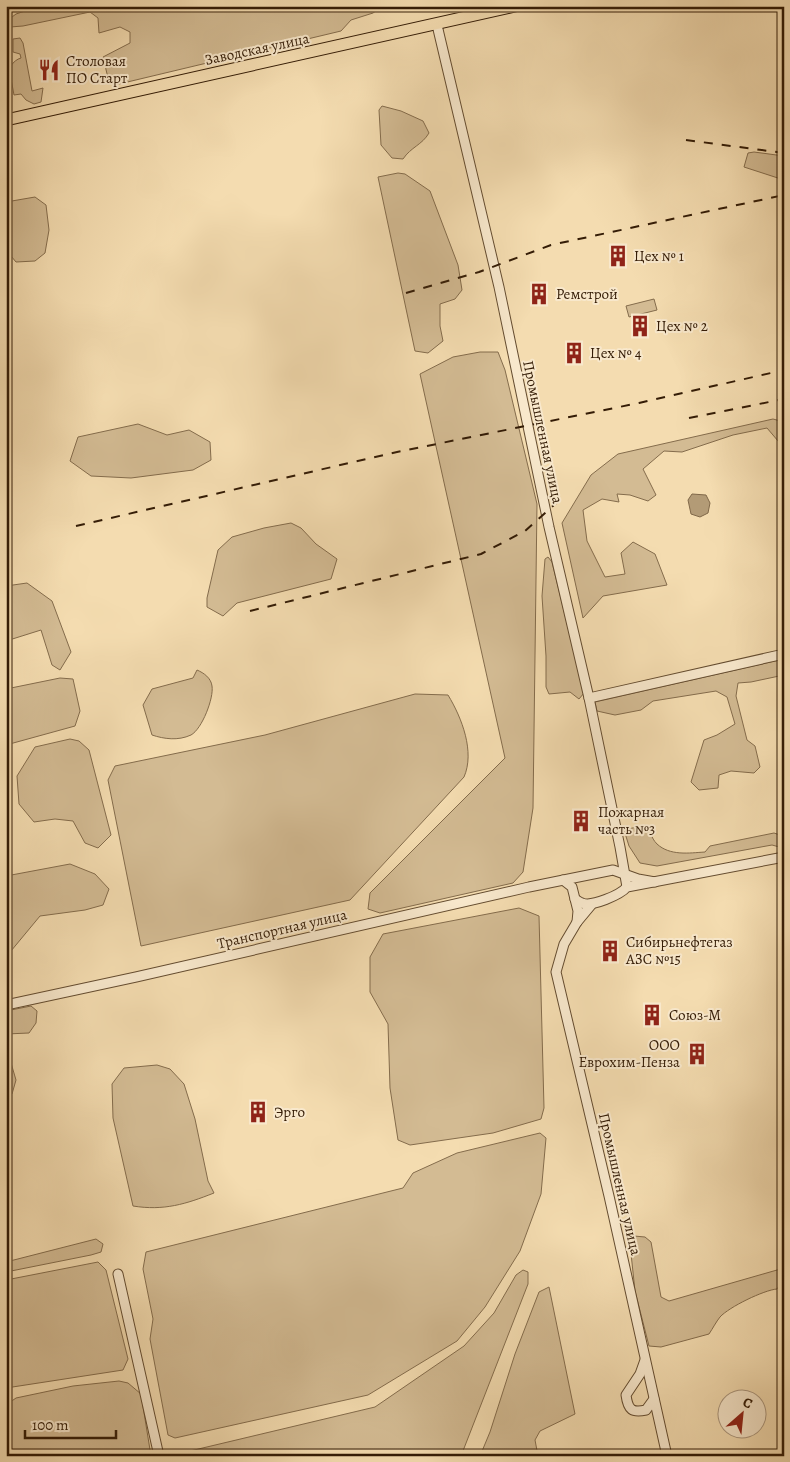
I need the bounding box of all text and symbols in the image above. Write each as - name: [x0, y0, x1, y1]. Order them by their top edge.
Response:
- street label: Заводская улица: [203, 28, 311, 70]
- place label: Столовая ПО Старт: [66, 51, 128, 88]
- restaurant icon: Столовая ПО Старт: [36, 57, 62, 83]
- building icon: Цех № 1: [605, 243, 631, 269]
- place label: Цех № 1: [634, 246, 684, 266]
- building icon: Ремстрой: [526, 281, 552, 307]
- place label: Ремстрой: [556, 284, 618, 304]
- building icon: Цех № 2: [627, 313, 653, 339]
- place label: Цех № 2: [656, 316, 708, 336]
- building icon: Цех № 4: [561, 340, 587, 366]
- place label: Цех № 4: [590, 343, 642, 363]
- street label: Промышленная улица: [518, 359, 568, 505]
- place label: Пожарная часть №3: [598, 802, 664, 839]
- building icon: Пожарная часть №3: [568, 808, 594, 834]
- street label: Транспортная улица: [215, 904, 349, 954]
- place label: Сибирьнефтегаз АЗС №15: [625, 932, 733, 969]
- building icon: Сибирьнефтегаз АЗС №15: [597, 938, 623, 964]
- building icon: Союз-М: [639, 1002, 665, 1028]
- place label: Союз-М: [669, 1005, 721, 1025]
- place label: ООО Еврохим-Пенза: [579, 1035, 680, 1072]
- building icon: ООО Еврохим-Пенза: [684, 1041, 710, 1067]
- building icon: Эрго: [245, 1099, 271, 1125]
- place label: Эрго: [274, 1102, 305, 1122]
- street label: Промышленная улица: [594, 1111, 646, 1257]
- north arrow: [718, 1390, 768, 1440]
- text: С: [740, 1392, 756, 1413]
- scale bar: [25, 1407, 116, 1439]
- text: 100 m: [32, 1415, 69, 1435]

